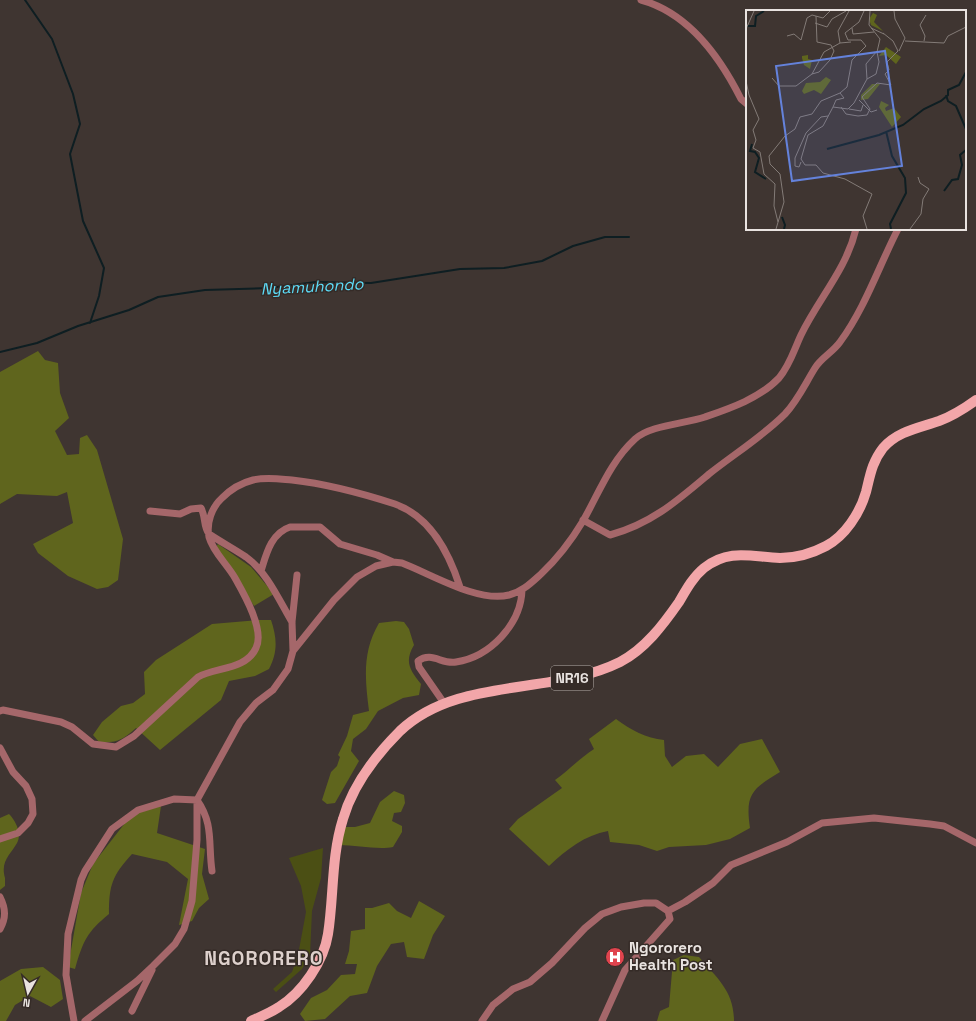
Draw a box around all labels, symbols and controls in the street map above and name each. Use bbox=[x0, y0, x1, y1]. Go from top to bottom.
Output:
inset map bbox=[746, 10, 966, 230]
water label: Nyamuhondo bbox=[260, 273, 365, 300]
road number: NR16 bbox=[551, 666, 593, 690]
place label: Ngororero Health Post bbox=[629, 938, 713, 974]
district label: NGORORERO bbox=[204, 946, 324, 971]
hospital icon: Ngororero Health Post bbox=[604, 946, 626, 968]
north arrow bbox=[8, 973, 48, 1013]
text: N bbox=[22, 995, 31, 1010]

